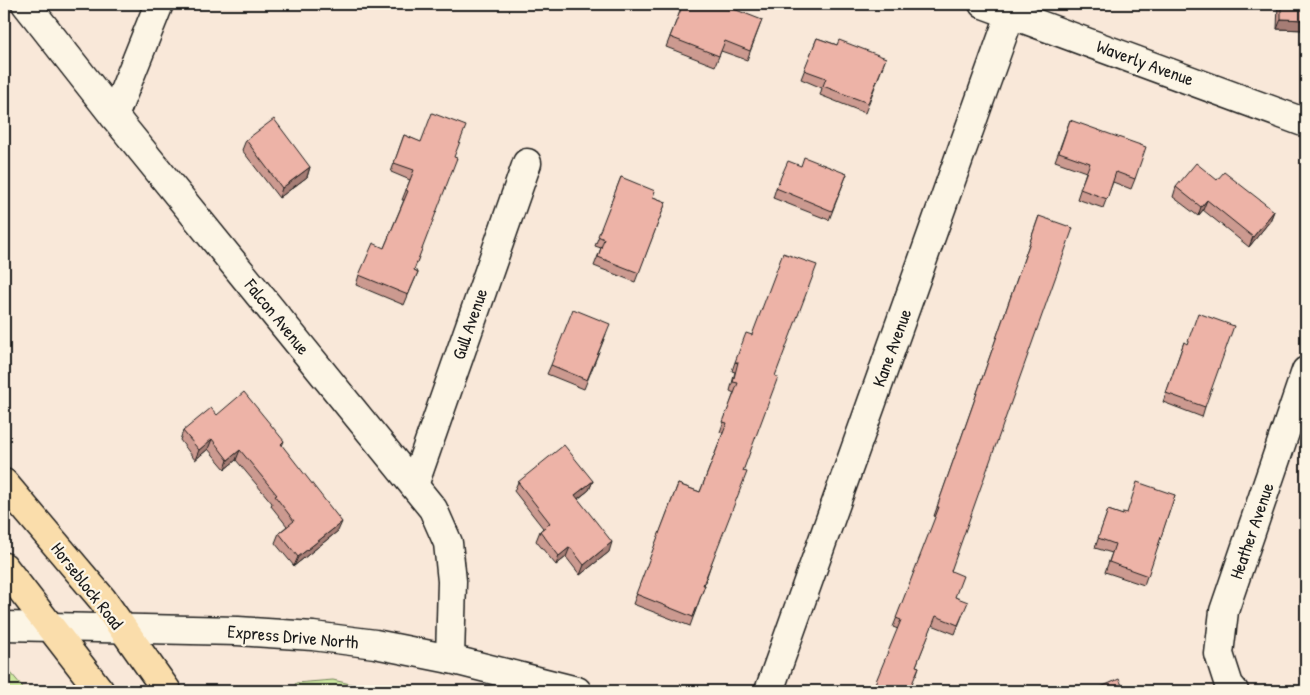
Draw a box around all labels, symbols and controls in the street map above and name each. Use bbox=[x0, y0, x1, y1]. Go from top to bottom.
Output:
street label: Waverly Avenue bbox=[1093, 33, 1197, 92]
street label: Falcon Avenue bbox=[238, 273, 316, 360]
street label: Gull Avenue bbox=[446, 285, 493, 363]
street label: Kane Avenue bbox=[866, 305, 917, 390]
street label: Heather Avenue bbox=[1223, 479, 1280, 582]
street label: Horseblock Road bbox=[45, 537, 129, 634]
street label: Express Drive North bbox=[227, 618, 360, 655]

